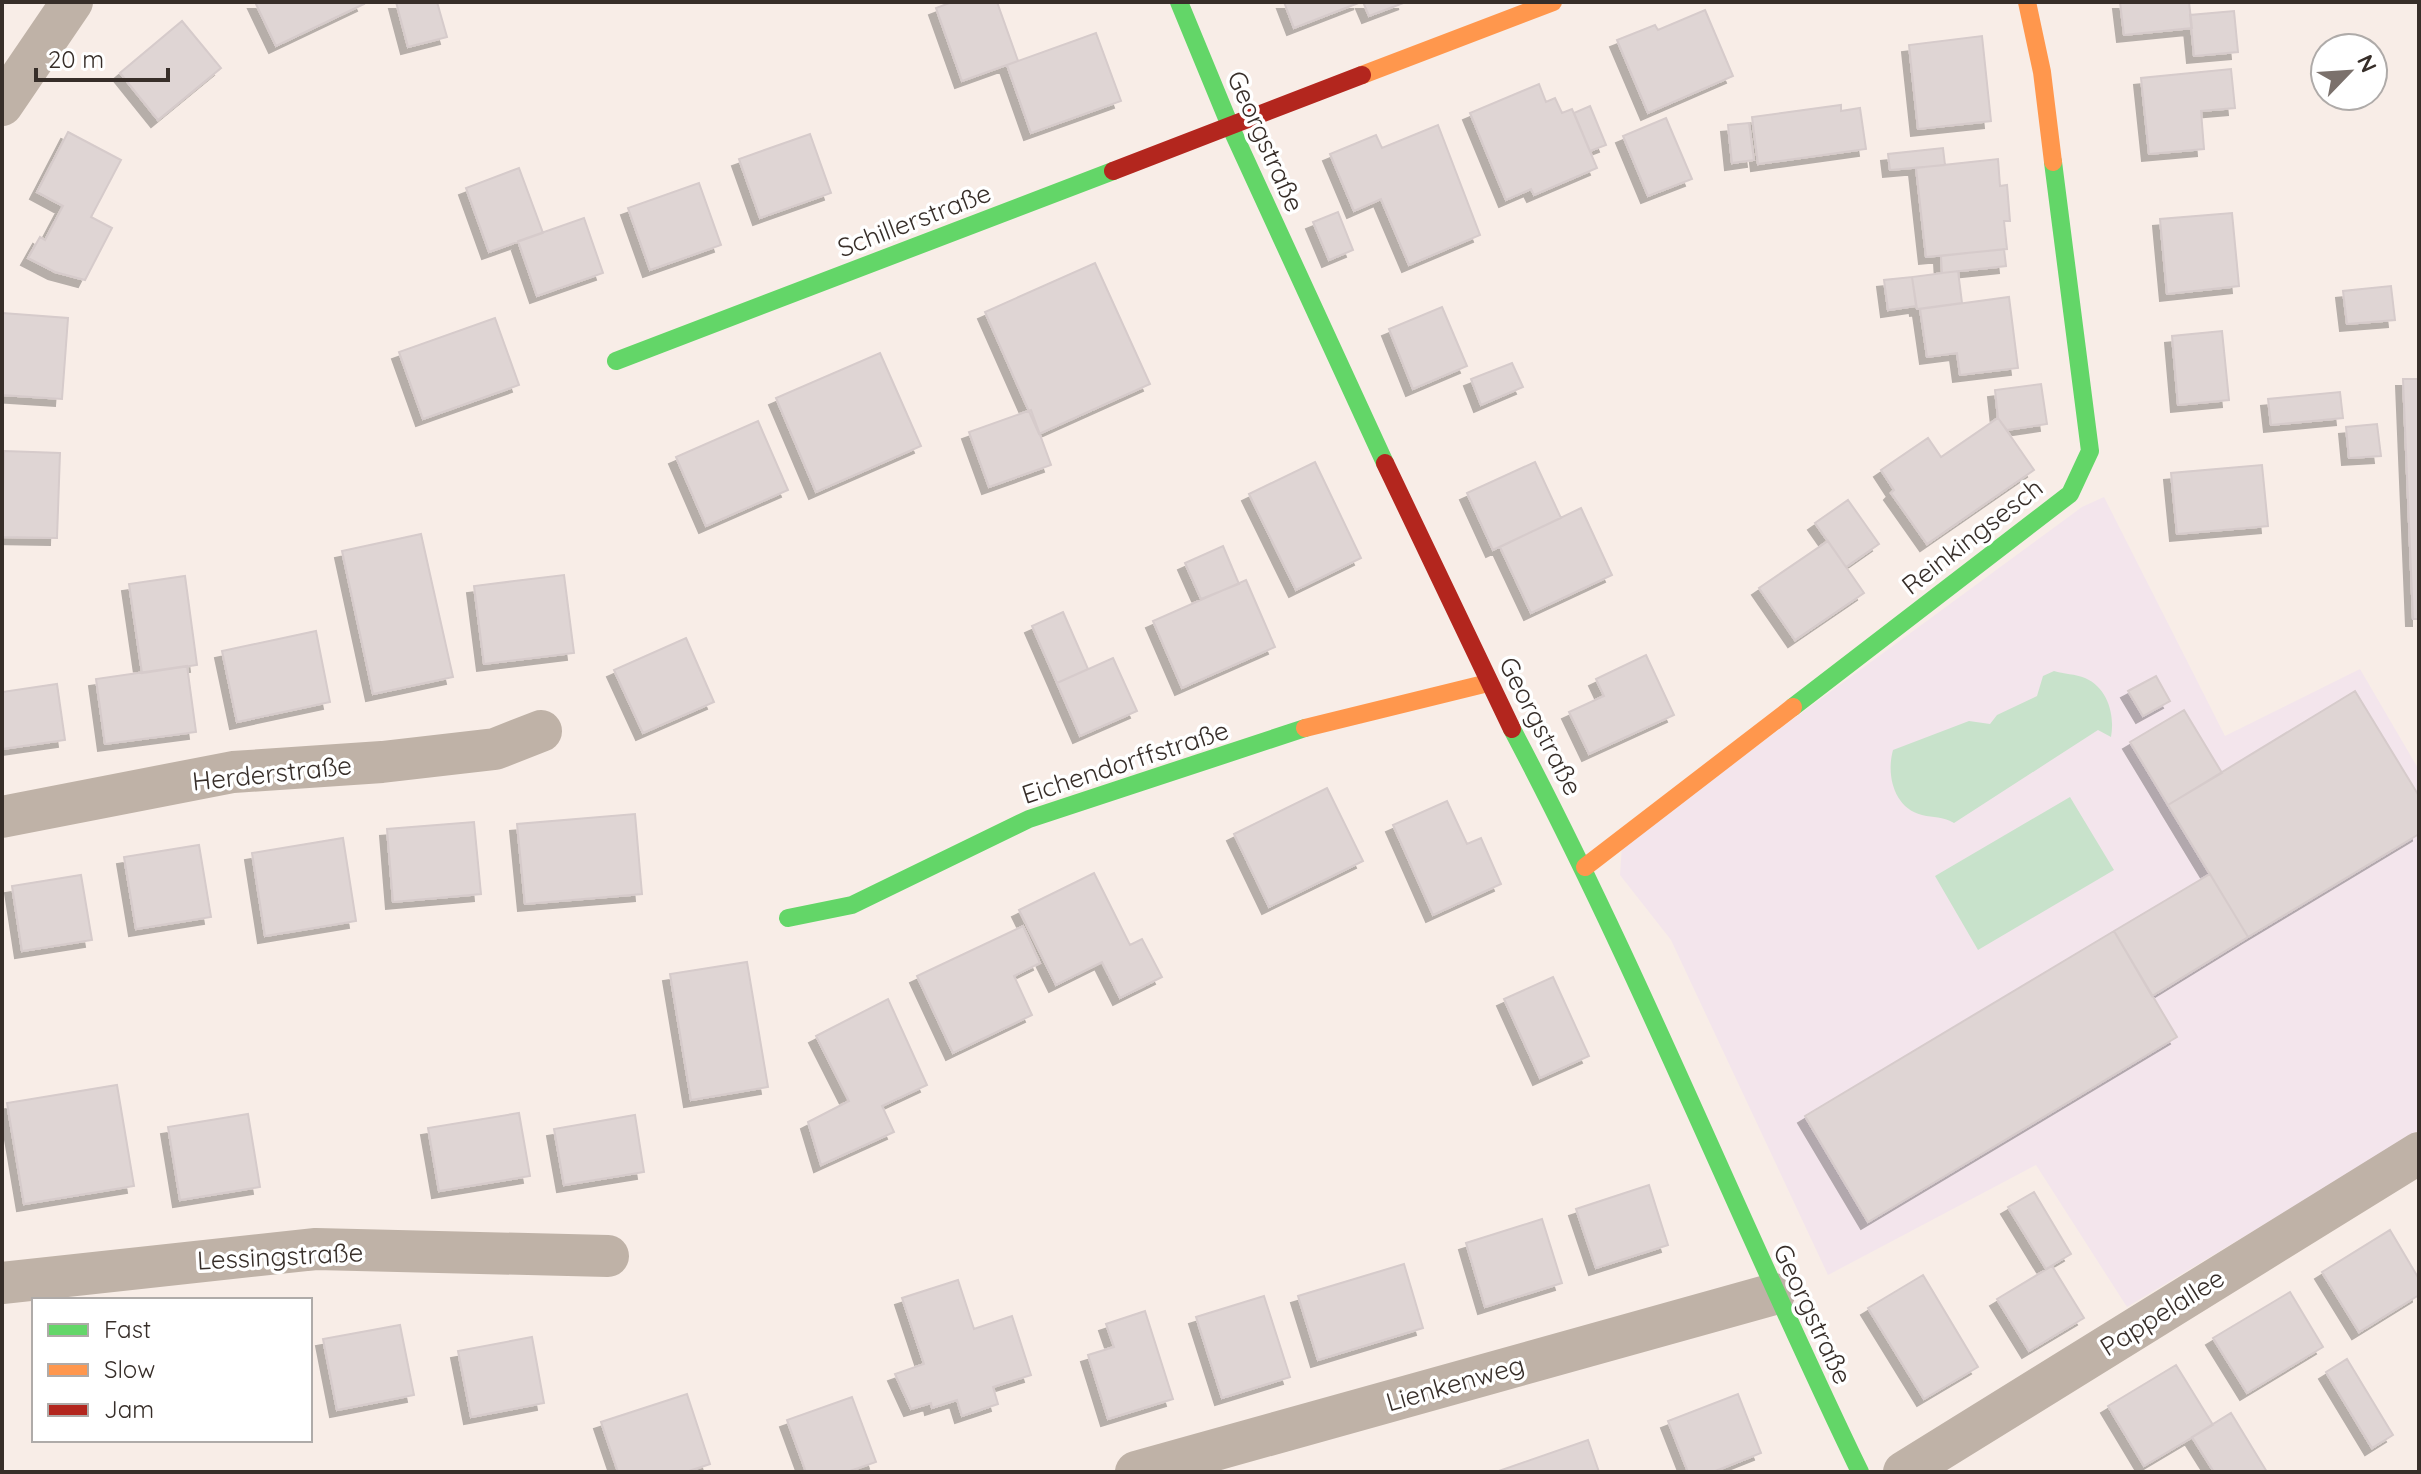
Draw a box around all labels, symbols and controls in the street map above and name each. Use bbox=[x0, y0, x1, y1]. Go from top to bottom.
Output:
scale bar bbox=[36, 32, 168, 82]
north arrow bbox=[2309, 32, 2389, 112]
text: 20 m bbox=[48, 44, 104, 74]
text: N bbox=[2351, 50, 2383, 77]
street label: Georgstraße bbox=[1220, 65, 1312, 217]
street label: Schillerstraße bbox=[833, 176, 995, 264]
street label: Reinkingsesch bbox=[1895, 471, 2049, 601]
street label: Georgstraße bbox=[1492, 651, 1590, 801]
street label: Eichendorffstraße bbox=[1017, 713, 1233, 811]
street label: Herderstraße bbox=[191, 748, 353, 798]
street label: Lessingstraße bbox=[196, 1235, 364, 1277]
street label: Georgstraße bbox=[1766, 1239, 1860, 1389]
street label: Pappelallee bbox=[2094, 1261, 2230, 1363]
legend bbox=[32, 1298, 312, 1442]
text: Fast bbox=[104, 1314, 151, 1344]
street label: Lienkenweg bbox=[1382, 1347, 1528, 1419]
text: Slow bbox=[104, 1354, 155, 1384]
text: Jam bbox=[104, 1394, 154, 1424]

